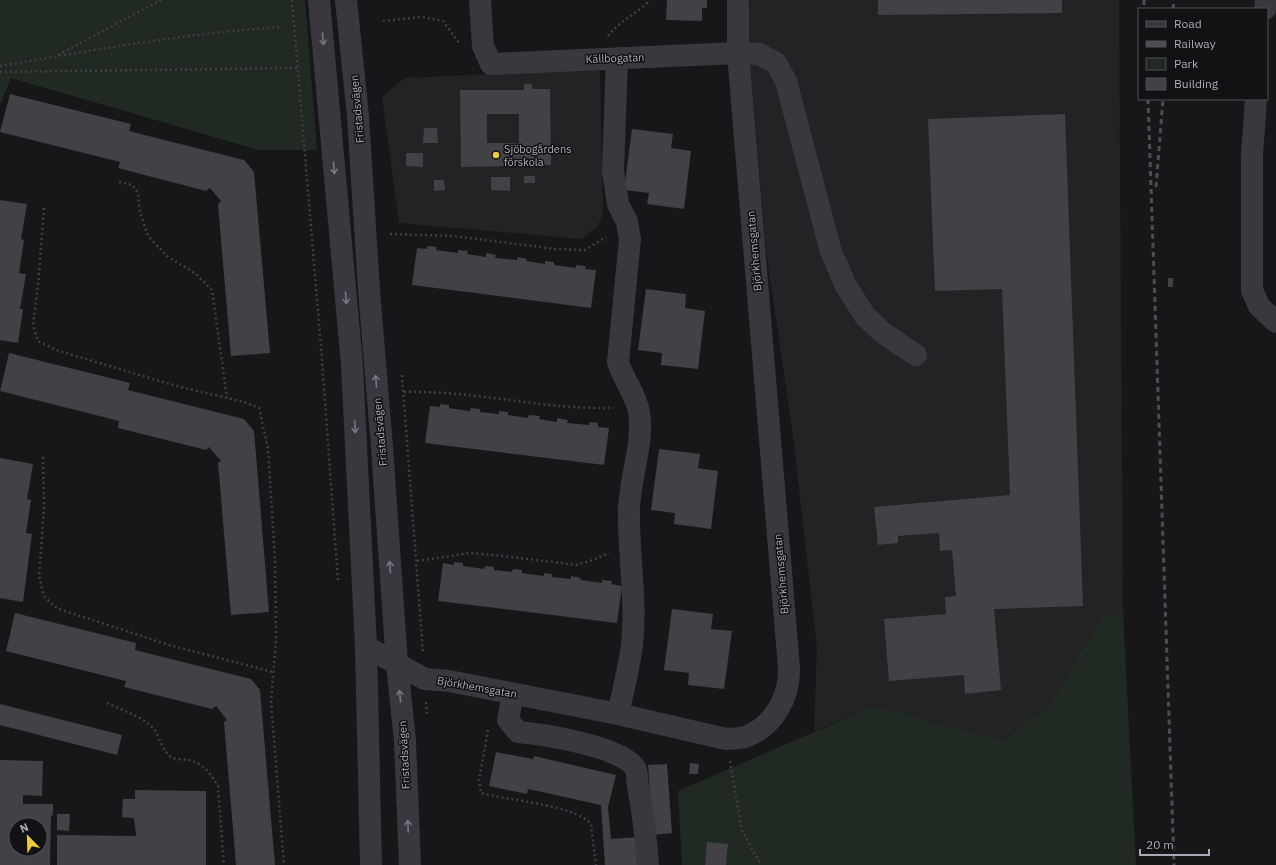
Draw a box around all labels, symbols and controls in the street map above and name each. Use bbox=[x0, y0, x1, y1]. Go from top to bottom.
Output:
legend bbox=[1138, 8, 1268, 100]
text: Road bbox=[1174, 16, 1202, 31]
one-way arrow bbox=[319, 32, 326, 45]
text: Railway bbox=[1174, 36, 1216, 51]
street label: Källbogatan bbox=[585, 50, 645, 66]
text: Park bbox=[1174, 56, 1199, 71]
street label: Fristadsvägen bbox=[347, 74, 367, 144]
text: Building bbox=[1174, 76, 1219, 91]
place label: Sjöbogårdens förskola bbox=[504, 142, 572, 169]
marker: Sjöbogårdens förskola bbox=[491, 150, 501, 160]
one-way arrow bbox=[331, 161, 338, 174]
street label: Björkhemsgatan bbox=[744, 210, 764, 292]
one-way arrow bbox=[342, 291, 350, 304]
one-way arrow bbox=[373, 375, 380, 388]
street label: Fristadsvägen bbox=[370, 397, 390, 467]
one-way arrow bbox=[352, 420, 359, 433]
street label: Björkhemsgatan bbox=[771, 533, 791, 615]
one-way arrow bbox=[387, 561, 394, 574]
street label: Björkhemsgatan bbox=[436, 673, 518, 701]
one-way arrow bbox=[396, 690, 404, 703]
street label: Fristadsvägen bbox=[395, 720, 413, 790]
north arrow bbox=[8, 817, 48, 857]
text: N bbox=[18, 820, 31, 836]
one-way arrow bbox=[404, 820, 411, 833]
scale bar bbox=[1140, 831, 1209, 857]
text: 20 m bbox=[1146, 837, 1174, 852]

